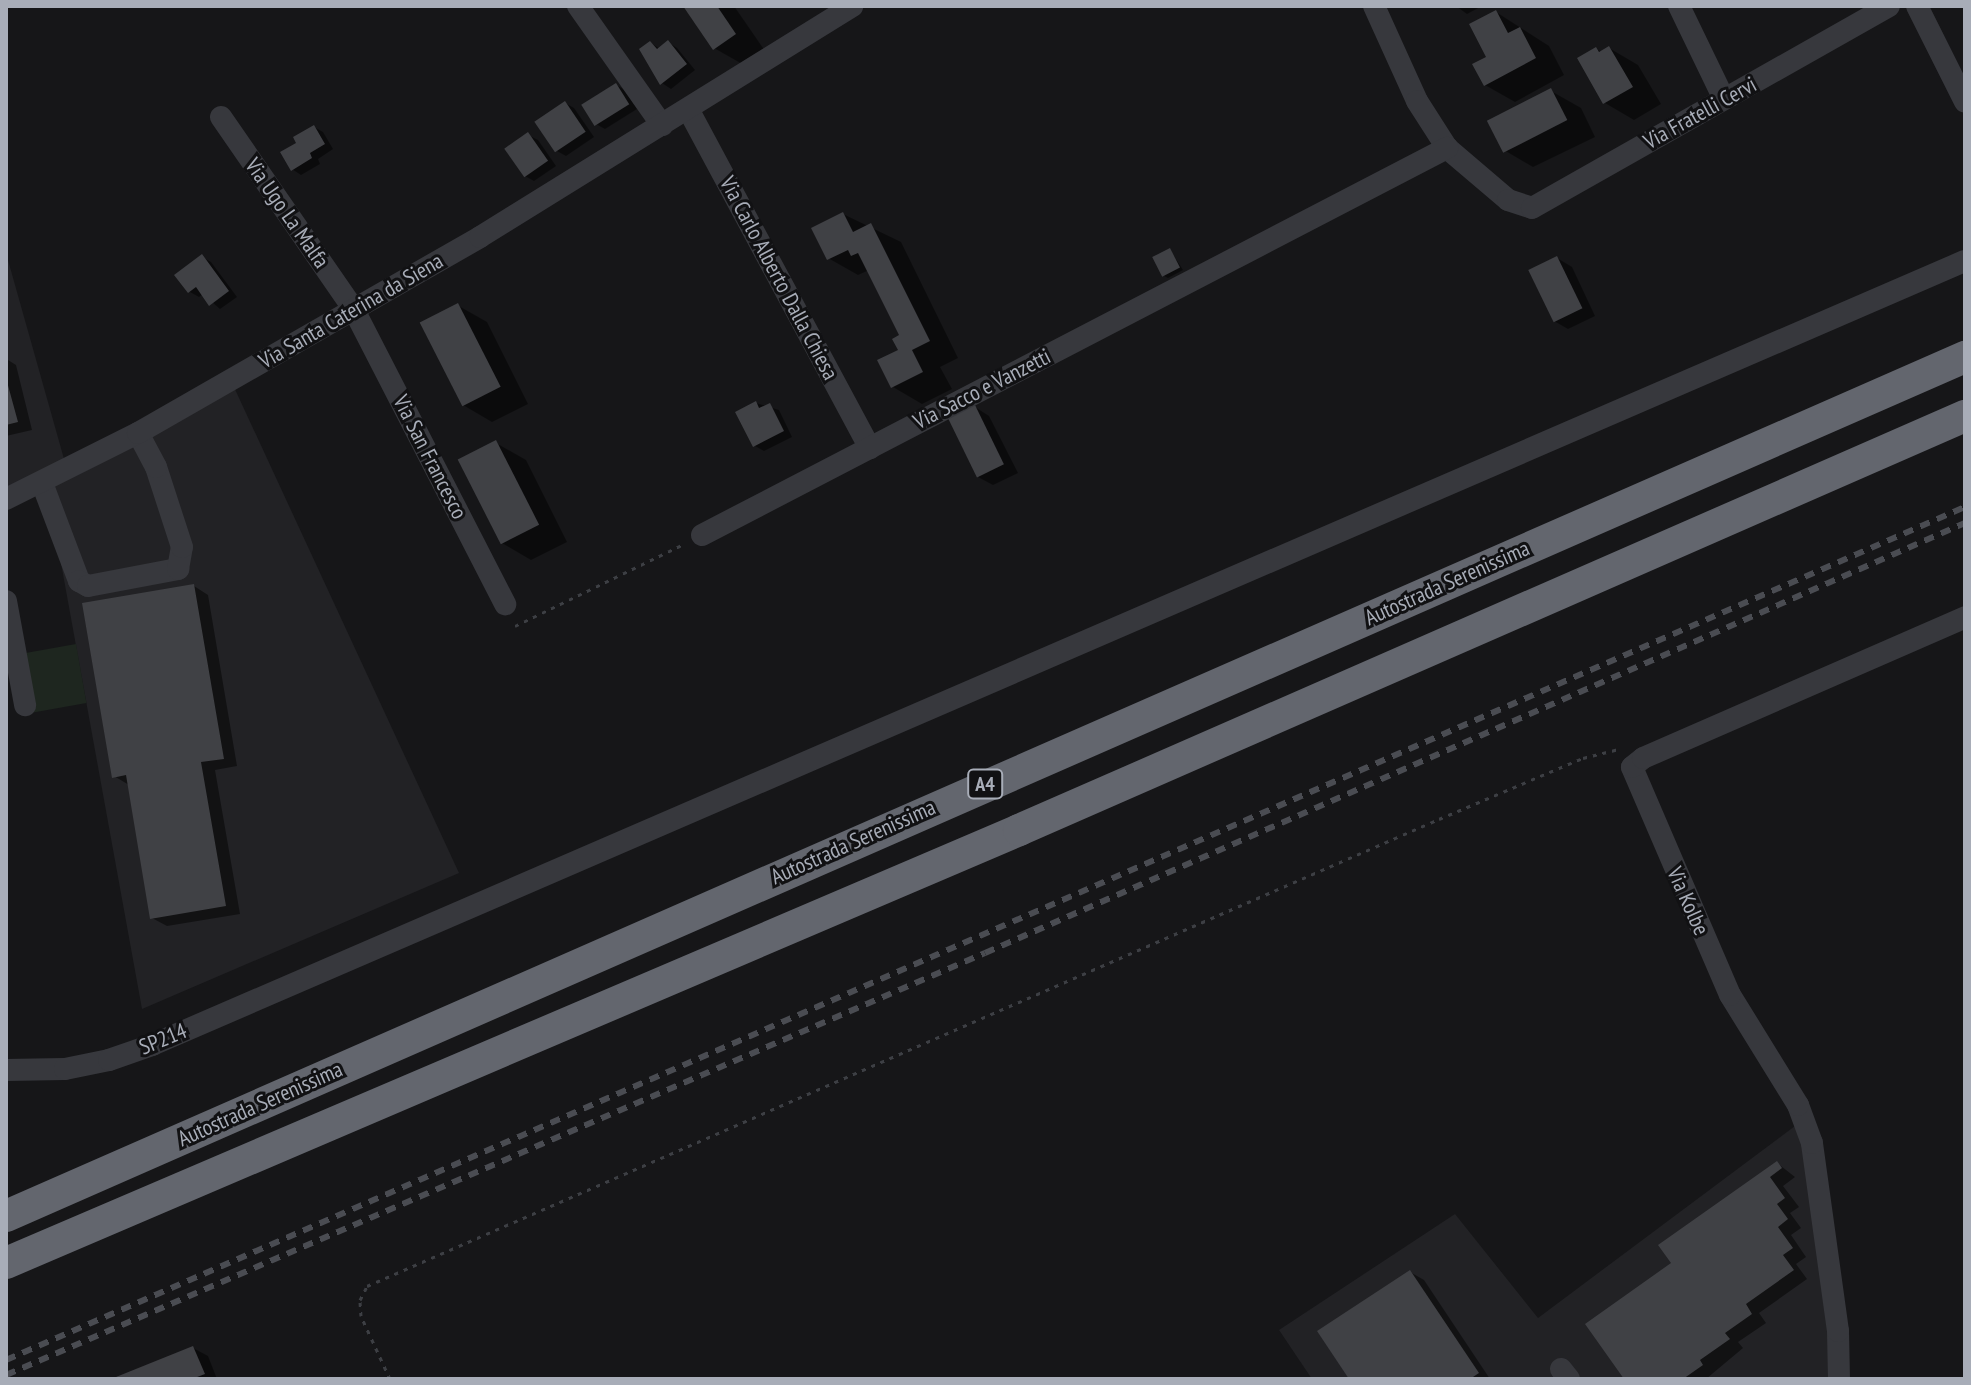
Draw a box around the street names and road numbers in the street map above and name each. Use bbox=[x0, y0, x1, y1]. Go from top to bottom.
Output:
street label: Via Fratelli Cervi bbox=[1639, 71, 1761, 155]
street label: Via Ugo La Malfa bbox=[239, 153, 335, 273]
street label: Via Carlo Alberto Dalla Chiesa bbox=[714, 172, 844, 384]
street label: Via Santa Caterina da Siena bbox=[254, 248, 448, 374]
street label: Via Sacco e Vanzetti bbox=[909, 343, 1055, 435]
street label: Via San Francesco bbox=[387, 391, 473, 523]
street label: Autostrada Serenissima bbox=[1361, 535, 1533, 631]
road number: A4 bbox=[967, 768, 1003, 800]
street label: Autostrada Serenissima bbox=[767, 794, 939, 890]
street label: Via Kolbe bbox=[1661, 863, 1715, 939]
street label: SP214 bbox=[135, 1018, 191, 1060]
street label: Autostrada Serenissima bbox=[174, 1056, 346, 1152]

